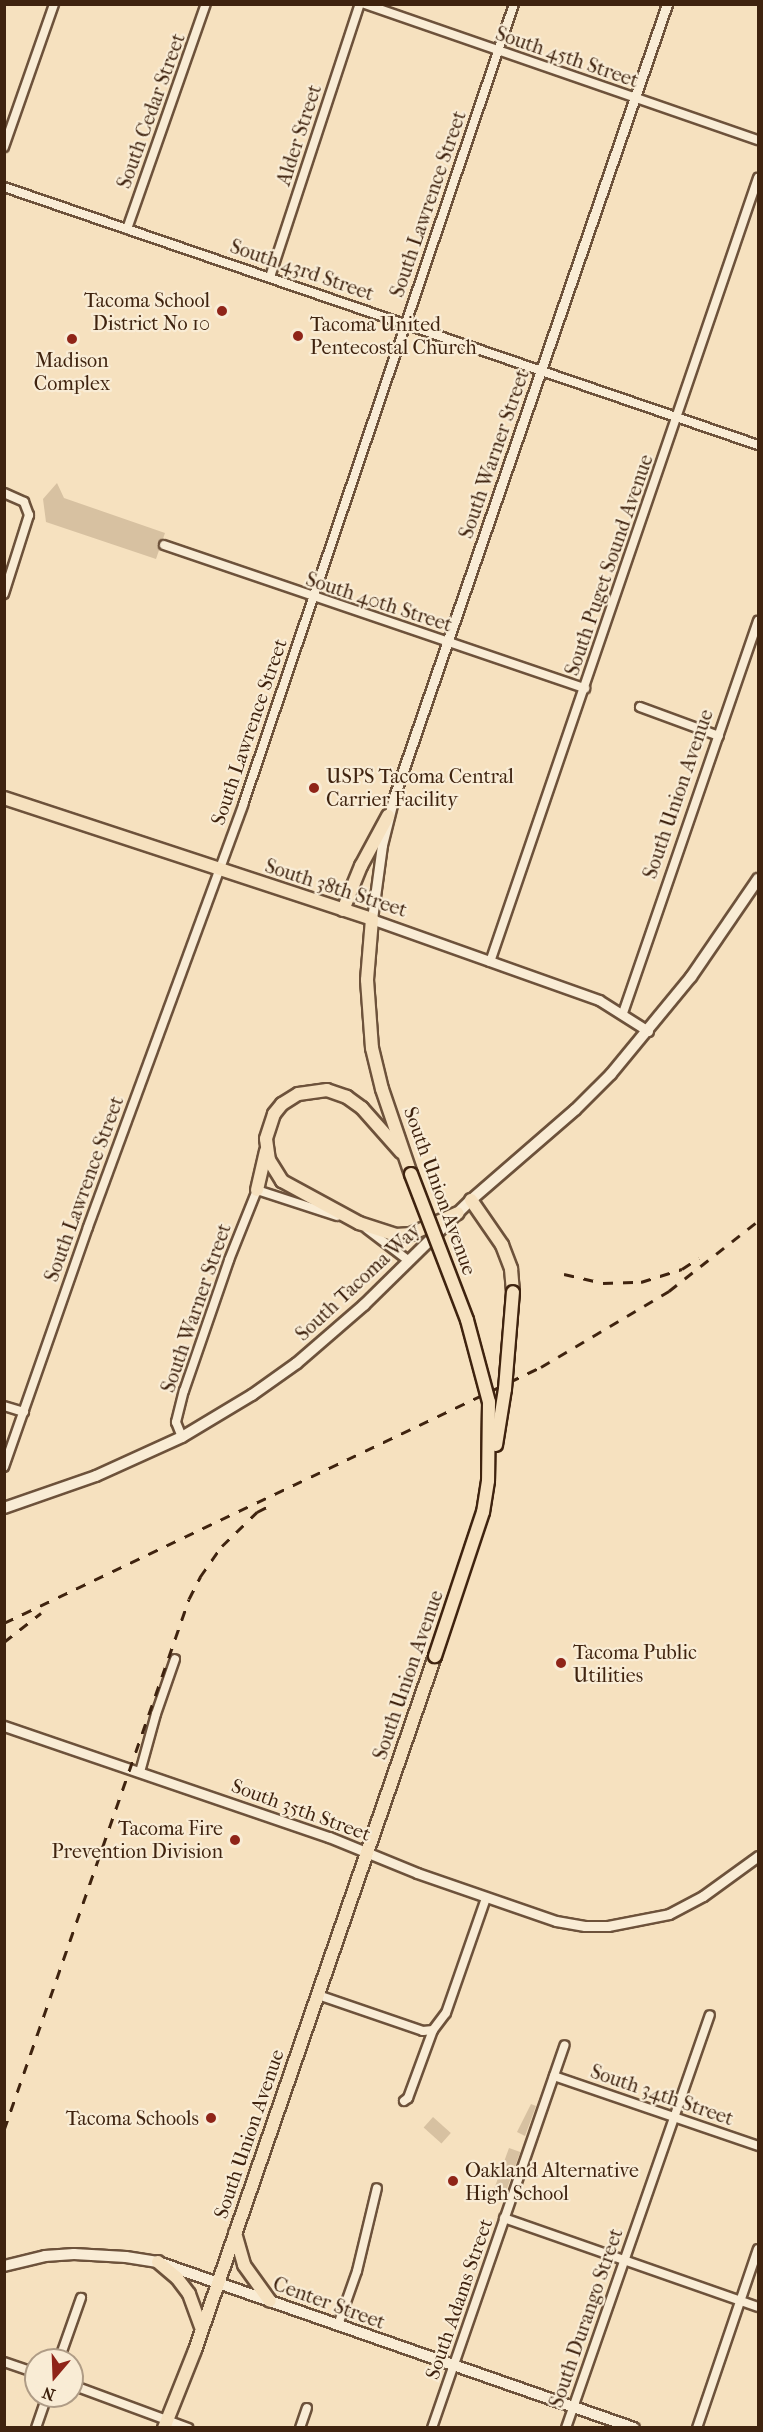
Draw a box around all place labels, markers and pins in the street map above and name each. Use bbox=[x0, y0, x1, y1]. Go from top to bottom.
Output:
place label: Tacoma School District No 10 bbox=[84, 288, 210, 335]
marker: Tacoma School District No 10 bbox=[215, 304, 229, 318]
place label: Tacoma United Pentecostal Church bbox=[310, 312, 477, 359]
marker: Tacoma United Pentecostal Church bbox=[291, 329, 305, 343]
marker: Madison Complex bbox=[65, 332, 79, 346]
place label: Madison Complex bbox=[34, 348, 110, 395]
place label: USPS Tacoma Central Carrier Facility bbox=[326, 765, 514, 812]
marker: USPS Tacoma Central Carrier Facility bbox=[307, 781, 321, 795]
place label: Tacoma Public Utilities bbox=[573, 1640, 697, 1687]
marker: Tacoma Public Utilities bbox=[554, 1656, 568, 1670]
place label: Tacoma Fire Prevention Division bbox=[52, 1816, 223, 1863]
marker: Tacoma Fire Prevention Division bbox=[228, 1833, 242, 1847]
place label: Tacoma Schools bbox=[66, 2106, 199, 2130]
marker: Tacoma Schools bbox=[204, 2111, 218, 2125]
place label: Oakland Alternative High School bbox=[465, 2158, 639, 2205]
marker: Oakland Alternative High School bbox=[446, 2174, 460, 2188]

